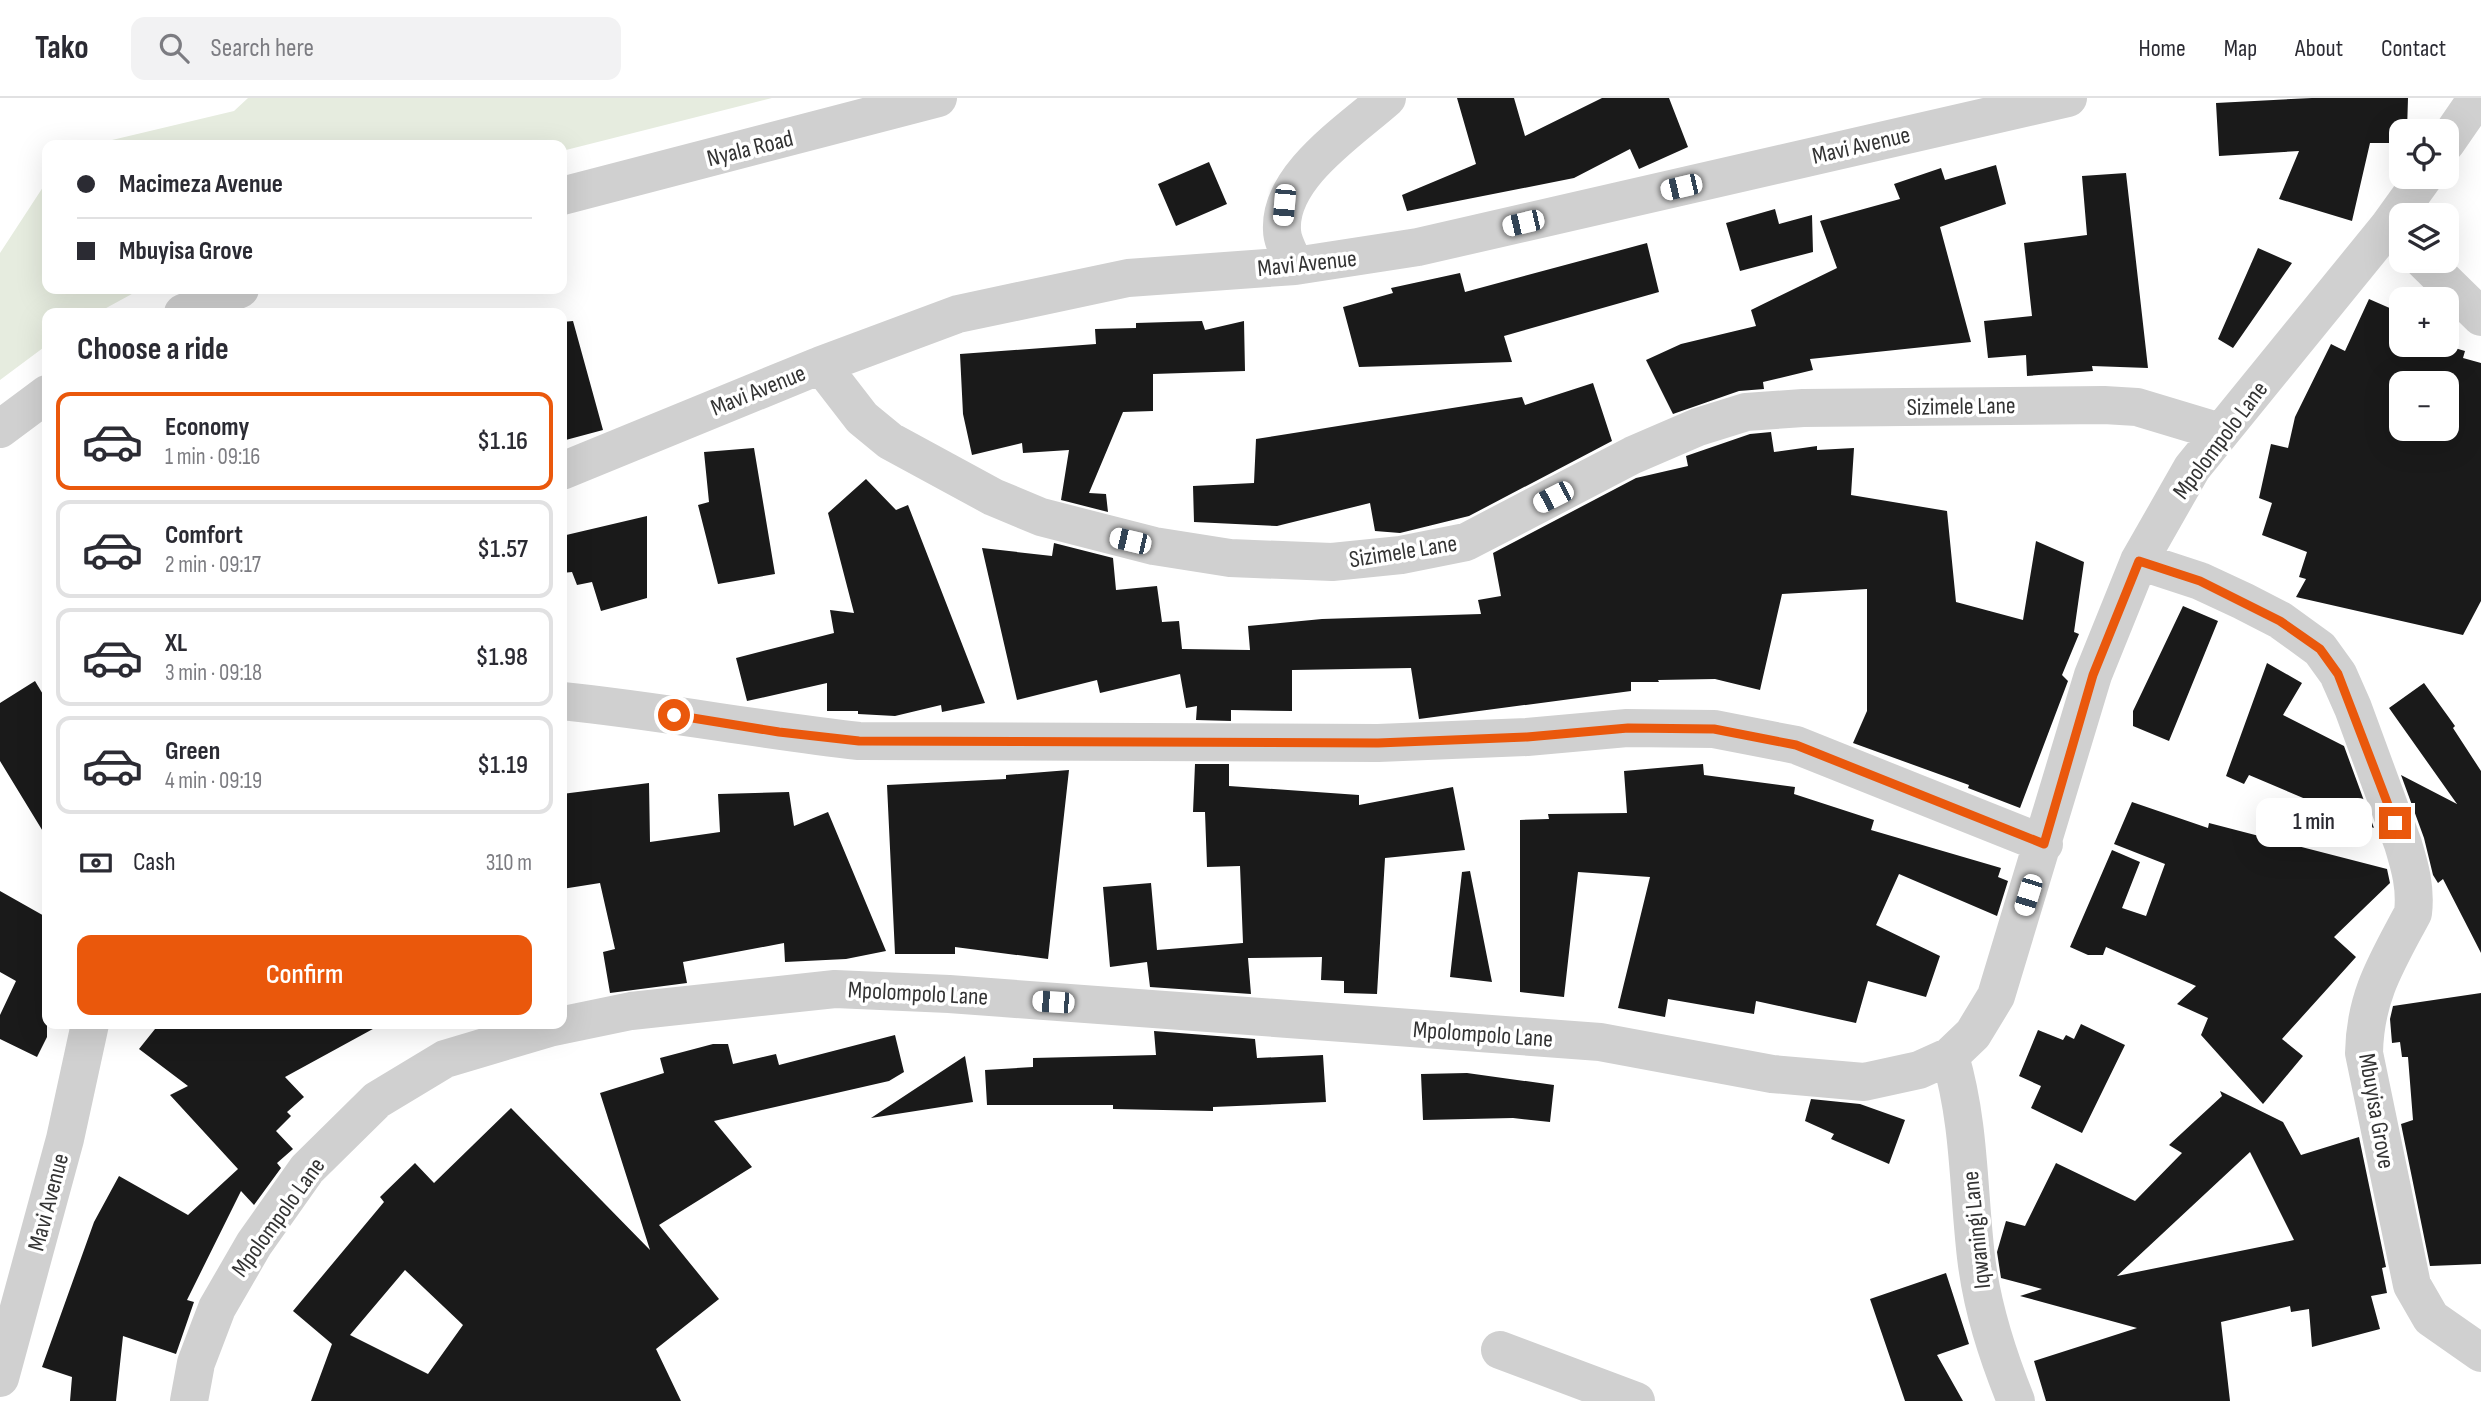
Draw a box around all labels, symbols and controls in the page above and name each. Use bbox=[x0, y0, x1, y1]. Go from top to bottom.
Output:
search box bbox=[131, 17, 621, 80]
text: Tako bbox=[35, 28, 89, 68]
icon: search bbox=[155, 29, 193, 67]
text: Search here bbox=[211, 33, 314, 64]
text: Home bbox=[2138, 34, 2186, 63]
text: Map bbox=[2224, 34, 2257, 63]
text: About bbox=[2295, 34, 2343, 63]
text: Contact bbox=[2381, 34, 2446, 63]
map controls bbox=[2389, 119, 2459, 441]
button: locate bbox=[2389, 119, 2459, 189]
street label: Mavi Avenue bbox=[1809, 120, 1913, 171]
street label: Nyala Road bbox=[704, 124, 796, 173]
text: Macimeza Avenue bbox=[119, 169, 283, 200]
car bbox=[1659, 172, 1704, 202]
car bbox=[1272, 183, 1297, 227]
button: layers bbox=[2389, 203, 2459, 273]
car bbox=[1501, 208, 1546, 238]
text: Mbuyisa Grove bbox=[119, 236, 253, 267]
street label: Mavi Avenue bbox=[1256, 244, 1358, 283]
button: + bbox=[2389, 287, 2459, 357]
text: Choose a ride bbox=[77, 330, 229, 369]
street label: Mavi Avenue bbox=[707, 358, 810, 423]
button: − bbox=[2389, 371, 2459, 441]
street label: Mpolompolo Lane bbox=[2167, 376, 2274, 505]
street label: Sizimele Lane bbox=[1906, 391, 2016, 422]
icon: car bbox=[81, 410, 144, 473]
text: Economy bbox=[165, 412, 249, 443]
text: $1.16 bbox=[477, 426, 528, 457]
text: 1 min · 09:16 bbox=[165, 443, 260, 471]
car bbox=[1530, 478, 1577, 516]
icon: car bbox=[81, 518, 144, 581]
text: Comfort bbox=[165, 520, 243, 551]
car bbox=[1108, 526, 1153, 556]
street label: Sizimele Lane bbox=[1347, 529, 1459, 574]
text: $1.57 bbox=[477, 534, 528, 565]
text: 2 min · 09:17 bbox=[165, 551, 261, 579]
icon: car bbox=[81, 626, 144, 689]
text: XL bbox=[165, 628, 187, 659]
text: $1.98 bbox=[475, 642, 528, 673]
text: 3 min · 09:18 bbox=[165, 659, 262, 687]
route start bbox=[658, 699, 690, 731]
icon: car bbox=[81, 734, 144, 797]
text: Green bbox=[165, 736, 220, 767]
text: $1.19 bbox=[477, 750, 528, 781]
text: 4 min · 09:19 bbox=[165, 767, 262, 795]
callout: 1 min bbox=[2255, 798, 2370, 848]
route end bbox=[2379, 807, 2411, 839]
text: 1 min bbox=[2293, 808, 2335, 836]
icon: cash bbox=[77, 844, 115, 882]
text: Cash bbox=[133, 847, 176, 878]
text: 310 m bbox=[486, 849, 532, 877]
car bbox=[2012, 872, 2045, 918]
button: Confirm bbox=[77, 935, 532, 1015]
street label: Mpolompolo Lane bbox=[847, 975, 989, 1012]
car bbox=[1032, 990, 1075, 1014]
street label: Mpolompolo Lane bbox=[1412, 1015, 1554, 1054]
street label: Mbuyisa Grove bbox=[2352, 1051, 2401, 1171]
street label: Mavi Avenue bbox=[22, 1150, 75, 1254]
street label: Mpolompolo Lane bbox=[225, 1152, 331, 1283]
street label: Iqwaningi Lane bbox=[1956, 1170, 1997, 1290]

